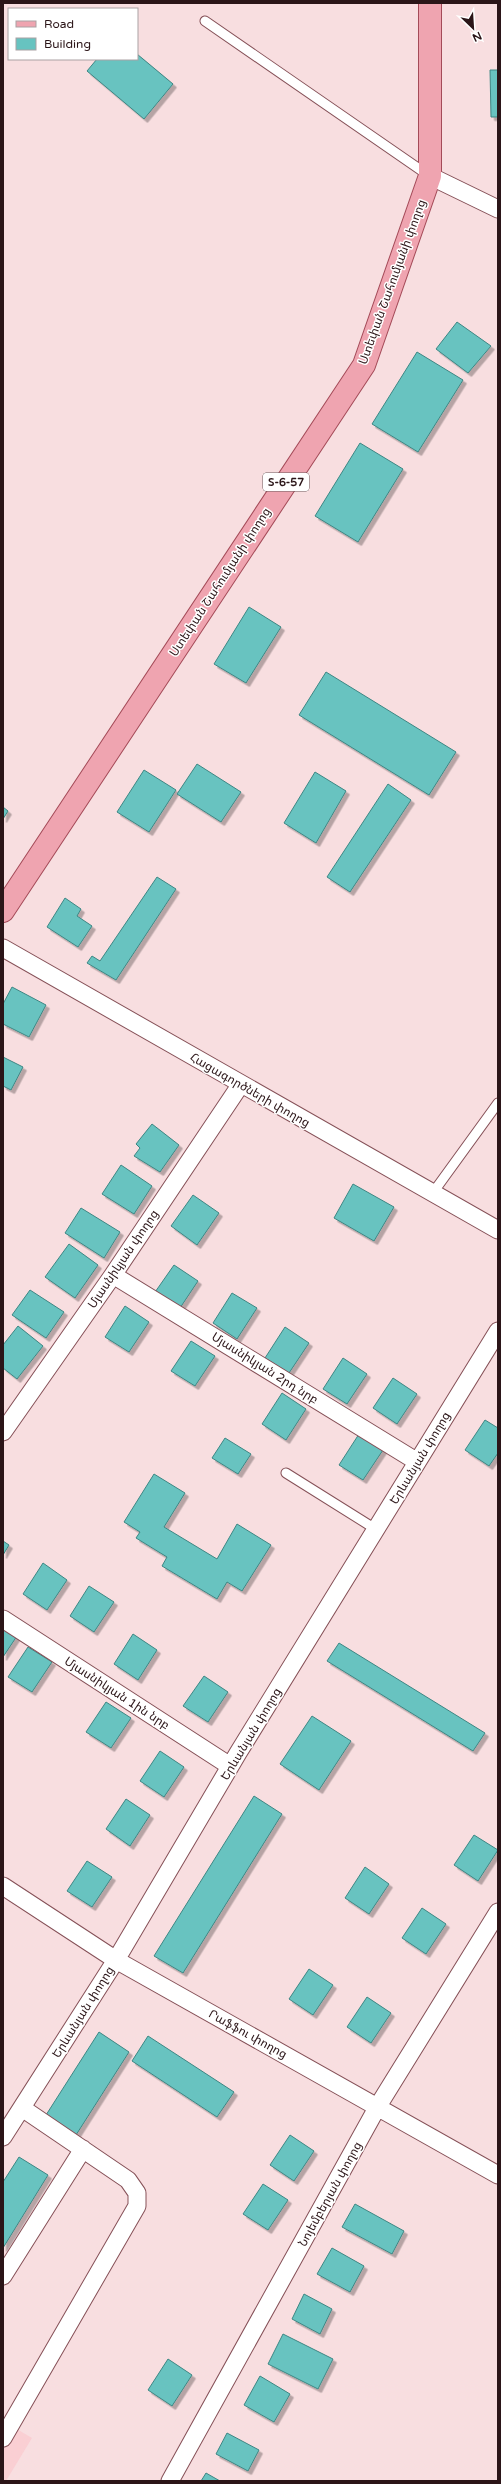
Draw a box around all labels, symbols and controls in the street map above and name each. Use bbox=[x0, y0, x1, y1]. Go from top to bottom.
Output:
legend bbox=[8, 8, 138, 60]
north arrow bbox=[453, 8, 493, 48]
text: Road bbox=[44, 17, 74, 31]
text: N bbox=[470, 29, 484, 44]
text: Building bbox=[44, 37, 91, 51]
street label: Ստեփան Շահումյանի փողոց bbox=[356, 198, 428, 366]
road number: Տ-6-57 bbox=[263, 473, 309, 491]
street label: Ստեփան Շահումյանի փողոց bbox=[167, 505, 273, 659]
street label: Հացագործների փողոց bbox=[188, 1050, 312, 1130]
street label: Մյասնիկյան փողոց bbox=[85, 1207, 161, 1311]
street label: Մյասնիկյան 2րդ նրբ bbox=[209, 1329, 321, 1407]
street label: Երևանյան փողոց bbox=[387, 1409, 453, 1507]
street label: Մյասնիկյան 1ին նրբ bbox=[62, 1654, 172, 1732]
street label: Երևանյան փողոց bbox=[218, 1685, 284, 1783]
street label: Երևանյան փողոց bbox=[49, 1964, 117, 2060]
street label: Րաֆֆու փողոց bbox=[206, 2007, 290, 2061]
street label: Նոյեմբերյան փողոց bbox=[295, 2139, 365, 2249]

